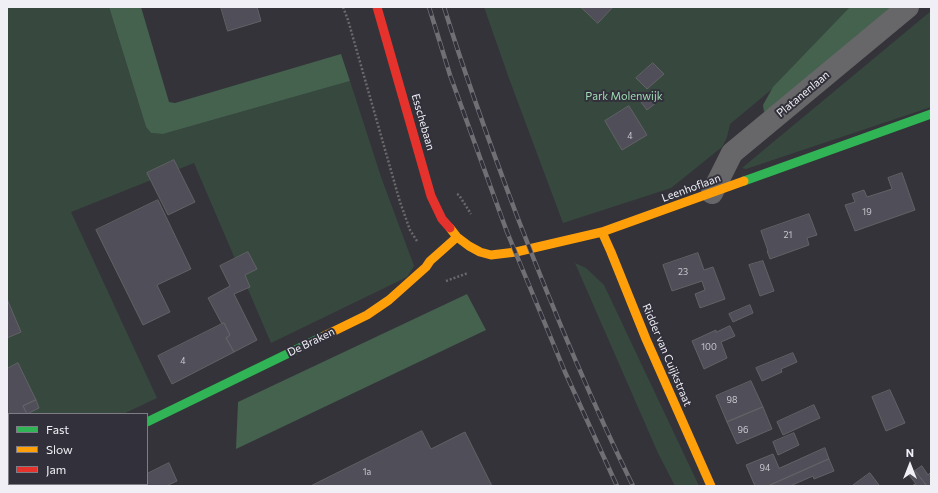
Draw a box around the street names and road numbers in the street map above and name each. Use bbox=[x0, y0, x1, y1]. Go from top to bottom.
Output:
street label: Platanenlaan bbox=[774, 68, 832, 120]
street label: Esschebaan bbox=[409, 92, 437, 152]
street label: Leenhoflaan bbox=[660, 171, 722, 205]
street label: Ridder van Cuijkstraat bbox=[639, 302, 695, 408]
street label: De Braken bbox=[285, 325, 337, 359]

